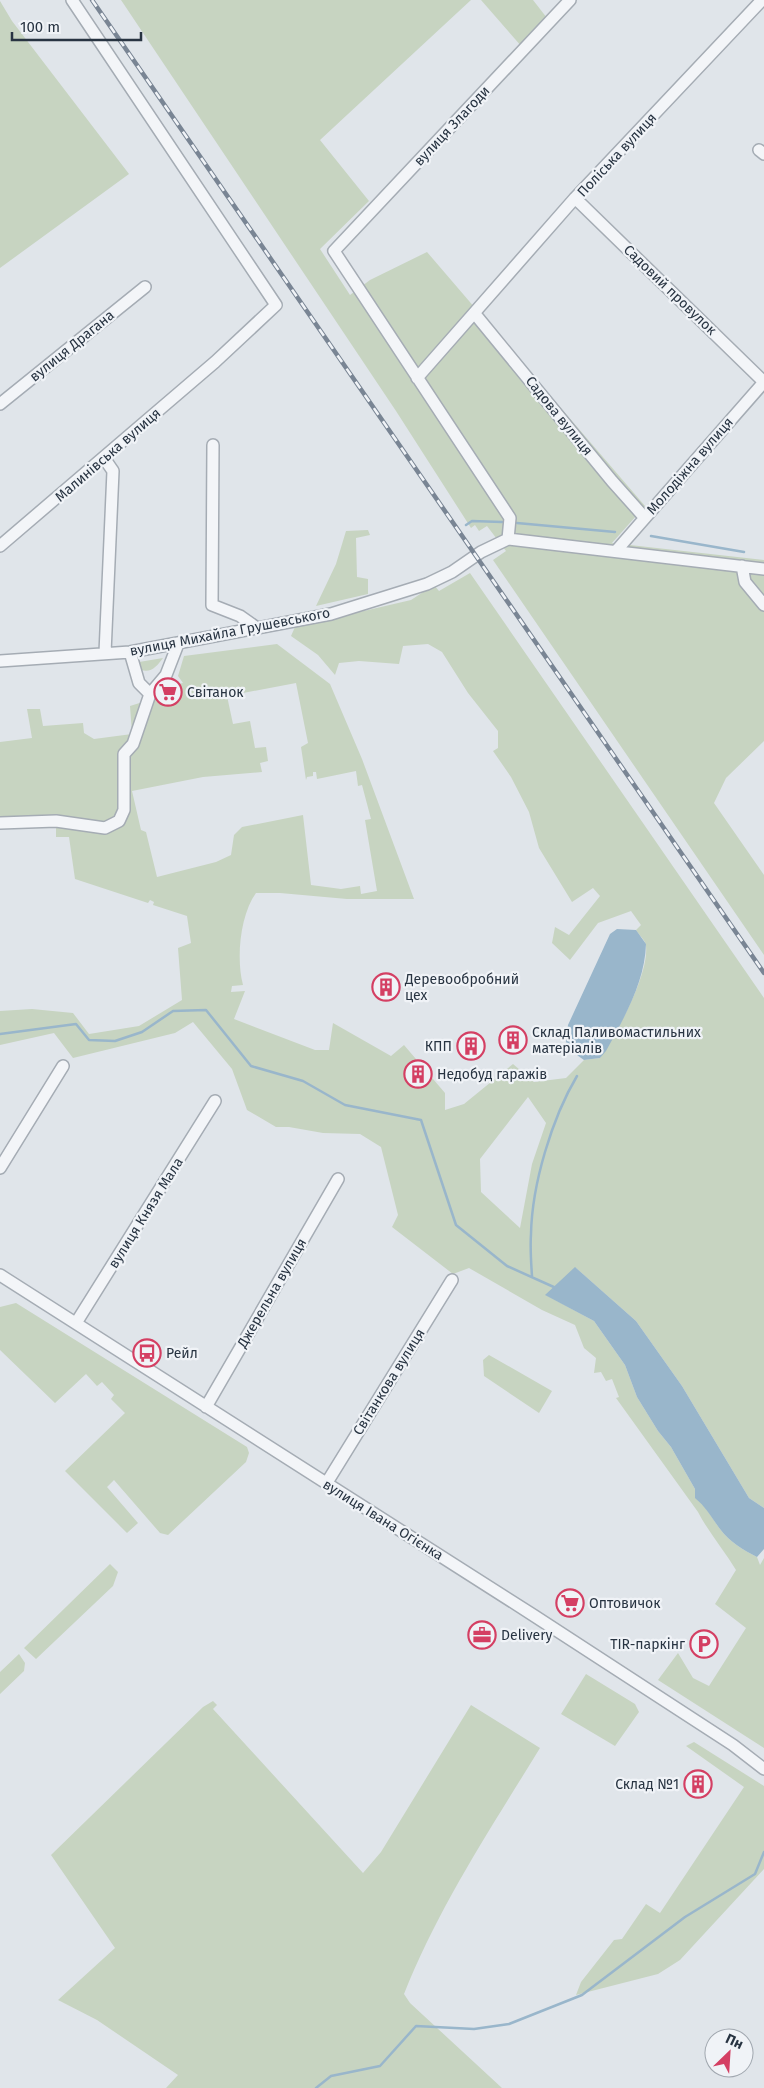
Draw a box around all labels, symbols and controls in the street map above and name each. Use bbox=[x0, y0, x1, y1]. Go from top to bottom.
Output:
scale bar bbox=[12, 10, 141, 42]
text: 100 m bbox=[20, 18, 60, 36]
street label: вулиця Злагоди bbox=[411, 82, 493, 170]
street label: Поліська вулиця bbox=[574, 109, 660, 201]
street label: Садовий провулок bbox=[620, 241, 720, 339]
street label: вулиця Драгана bbox=[26, 307, 118, 385]
street label: Садова вулиця bbox=[522, 373, 596, 459]
street label: Малинівська вулиця bbox=[52, 405, 164, 505]
street label: Молодіжна вулиця bbox=[643, 414, 737, 518]
street label: вулиця Михайла Грушевського bbox=[128, 604, 332, 660]
supermarket icon: Світанок bbox=[153, 677, 183, 707]
place label: Світанок bbox=[187, 684, 244, 701]
place label: Деревообробний цех bbox=[404, 971, 519, 1004]
building icon: Деревообробний цех bbox=[371, 972, 401, 1002]
place label: Склад Паливомастильних матеріалів bbox=[532, 1024, 701, 1057]
building icon: Склад Паливомастильних матеріалів bbox=[498, 1025, 528, 1055]
building icon: КПП bbox=[456, 1031, 486, 1061]
place label: КПП bbox=[425, 1038, 452, 1055]
building icon: Недобуд гаражів bbox=[403, 1059, 433, 1089]
place label: Недобуд гаражів bbox=[437, 1066, 547, 1083]
street label: вулиця Князя Мала bbox=[105, 1154, 187, 1272]
street label: Джерельна вулиця bbox=[233, 1235, 310, 1352]
street label: Світанкова вулиця bbox=[349, 1326, 429, 1438]
bus stop icon: Рейл bbox=[132, 1338, 162, 1368]
place label: Рейл bbox=[166, 1345, 198, 1362]
street label: вулиця Івана Огієнка bbox=[320, 1476, 446, 1564]
supermarket icon: Оптовичок bbox=[555, 1588, 585, 1618]
place label: Оптовичок bbox=[589, 1595, 661, 1612]
office icon: Delivery bbox=[467, 1620, 497, 1650]
place label: Delivery bbox=[501, 1627, 553, 1644]
parking icon: TIR-паркінг bbox=[689, 1629, 719, 1659]
place label: TIR-паркінг bbox=[610, 1636, 685, 1653]
building icon: Склад №1 bbox=[683, 1769, 713, 1799]
place label: Склад №1 bbox=[615, 1776, 679, 1793]
north arrow bbox=[704, 2028, 754, 2078]
text: Пн bbox=[723, 2030, 746, 2053]

